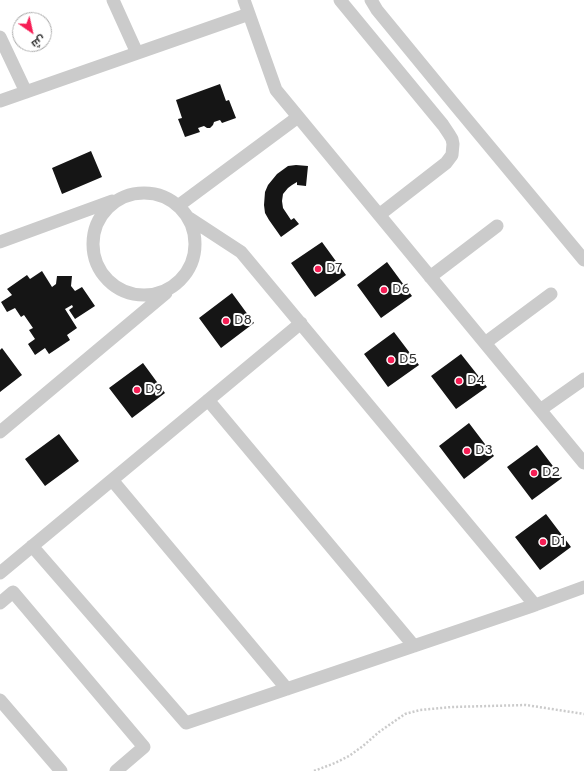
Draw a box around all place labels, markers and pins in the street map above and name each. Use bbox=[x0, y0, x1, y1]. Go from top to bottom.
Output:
place label: D7 bbox=[326, 261, 342, 277]
marker: D7 bbox=[313, 264, 323, 274]
place label: D6 bbox=[392, 282, 410, 298]
marker: D6 bbox=[379, 285, 389, 295]
place label: D8 bbox=[234, 313, 252, 329]
marker: D8 bbox=[221, 316, 231, 326]
place label: D5 bbox=[399, 352, 417, 368]
marker: D5 bbox=[386, 355, 396, 365]
place label: D4 bbox=[467, 373, 485, 389]
marker: D4 bbox=[454, 376, 464, 386]
place label: D9 bbox=[145, 382, 163, 398]
marker: D9 bbox=[132, 385, 142, 395]
place label: D3 bbox=[475, 443, 493, 459]
marker: D3 bbox=[462, 446, 472, 456]
place label: D2 bbox=[542, 465, 560, 481]
marker: D2 bbox=[529, 468, 539, 478]
place label: D1 bbox=[551, 534, 566, 550]
marker: D1 bbox=[538, 537, 548, 547]

